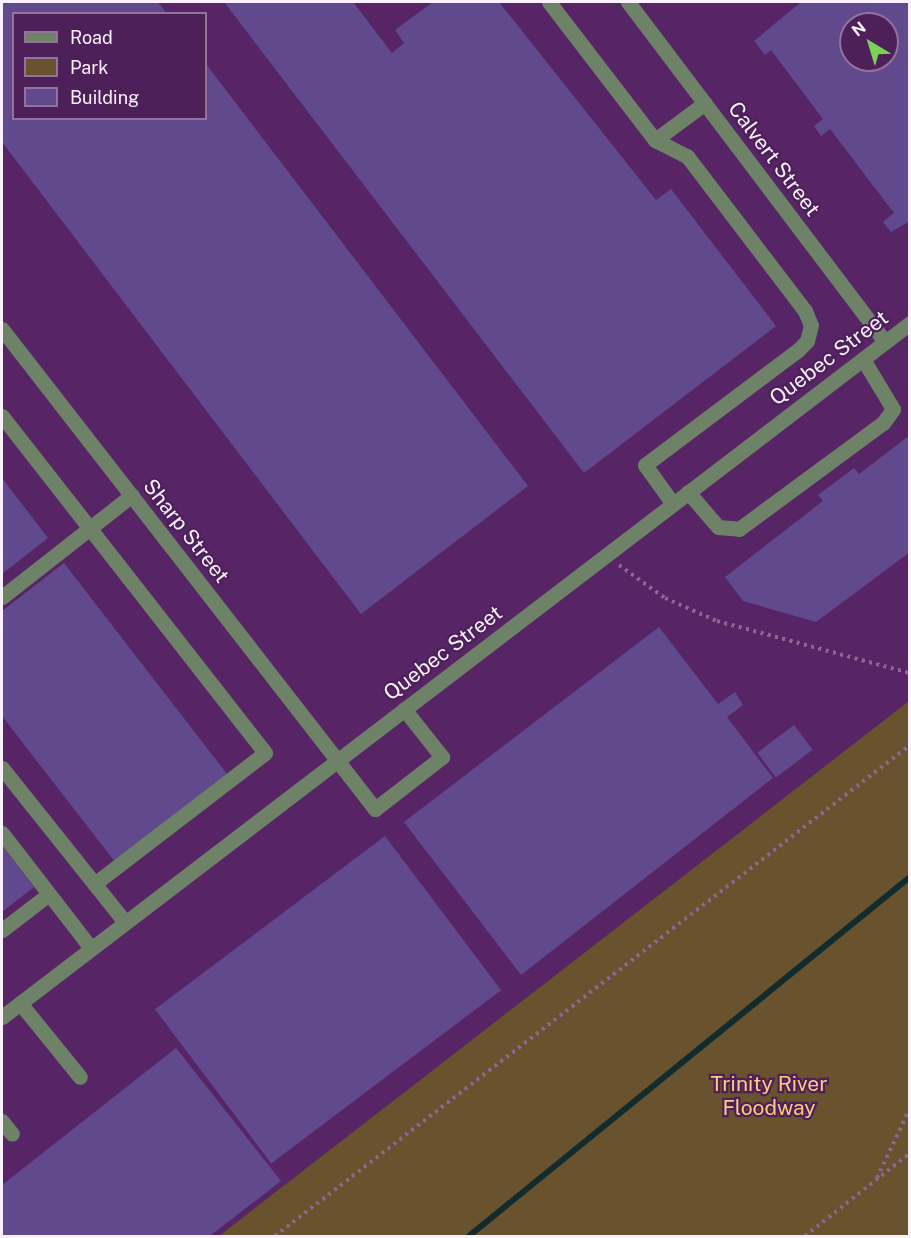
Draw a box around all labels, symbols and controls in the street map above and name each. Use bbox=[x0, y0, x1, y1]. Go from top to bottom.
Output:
legend bbox=[12, 12, 207, 120]
north arrow bbox=[839, 12, 899, 72]
text: N bbox=[848, 18, 870, 40]
text: Road bbox=[70, 27, 113, 48]
text: Park bbox=[70, 57, 108, 78]
text: Building bbox=[70, 87, 139, 108]
street label: Calvert Street bbox=[723, 97, 825, 221]
street label: Quebec Street bbox=[765, 305, 893, 411]
street label: Sharp Street bbox=[138, 474, 234, 588]
street label: Quebec Street bbox=[379, 600, 507, 706]
park label: Trinity River Floodway bbox=[711, 1071, 827, 1121]

